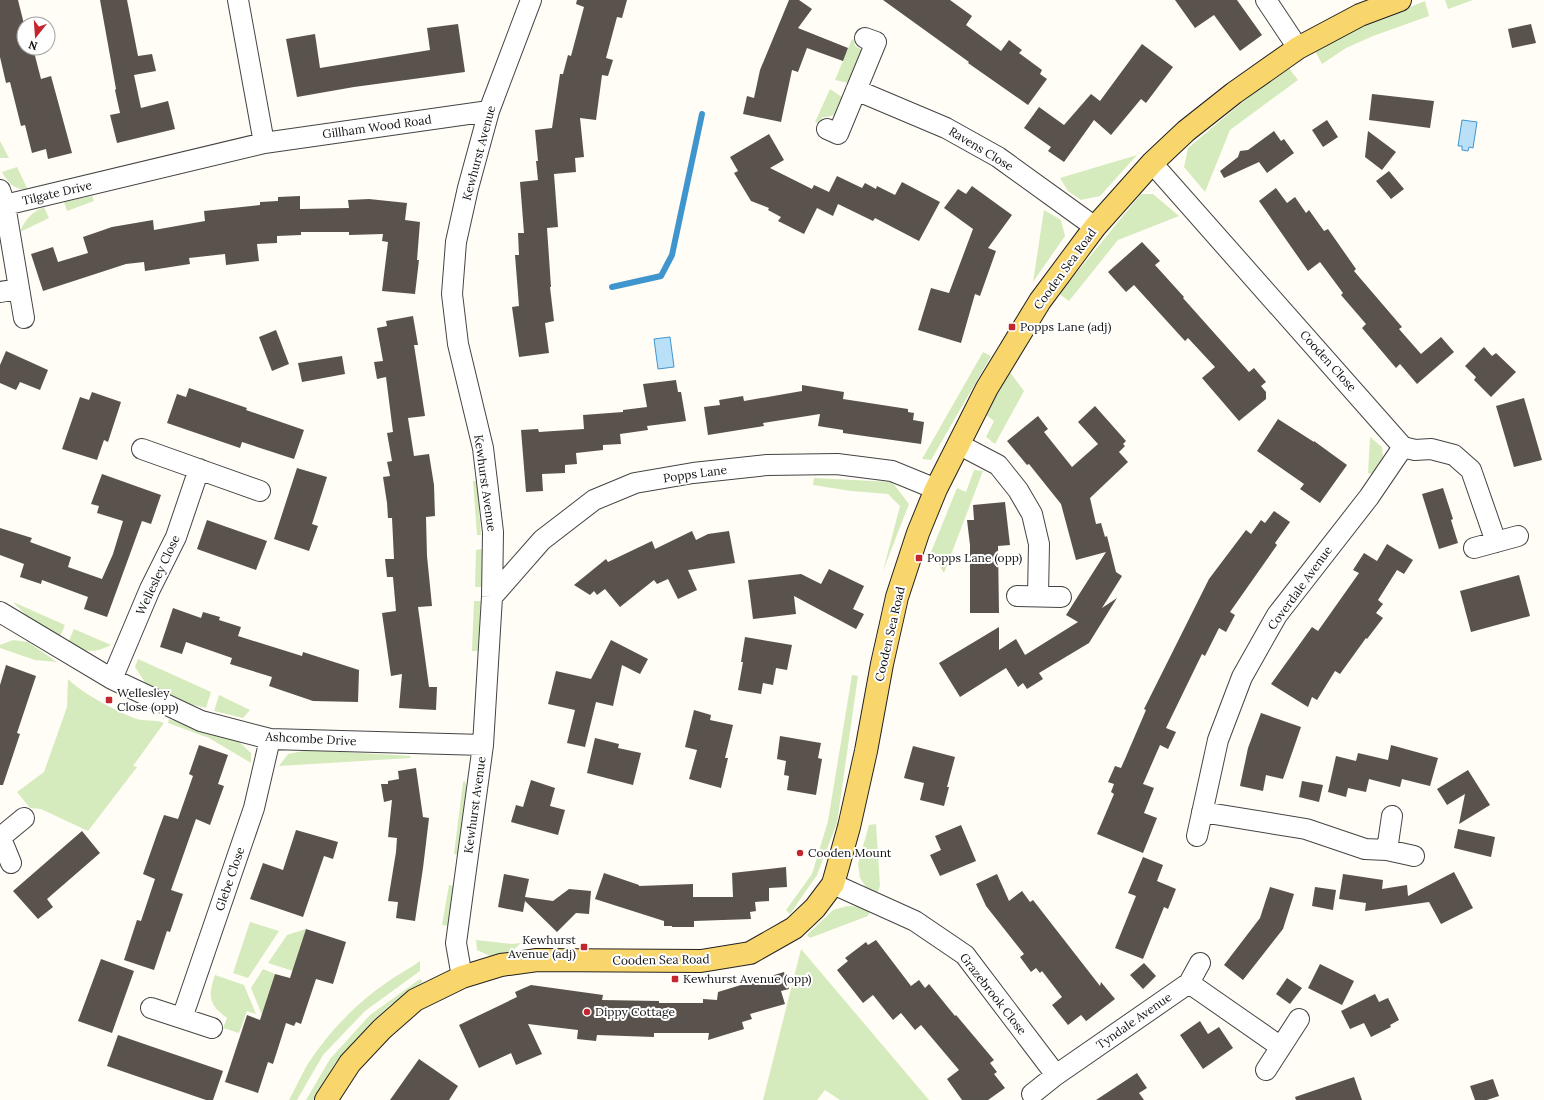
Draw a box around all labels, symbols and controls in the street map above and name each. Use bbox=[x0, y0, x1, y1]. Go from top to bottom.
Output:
north arrow bbox=[16, 16, 56, 56]
text: N bbox=[26, 37, 39, 54]
street label: Kewhurst Avenue bbox=[459, 103, 499, 202]
street label: Gillham Wood Road bbox=[321, 111, 432, 142]
street label: Ravens Close bbox=[946, 123, 1017, 174]
street label: Tilgate Drive bbox=[20, 177, 94, 208]
street label: Cooden Sea Road bbox=[1030, 225, 1099, 312]
place label: Popps Lane (adj) bbox=[1020, 319, 1112, 335]
marker: Popps Lane (adj) bbox=[1007, 322, 1017, 332]
street label: Cooden Close bbox=[1297, 327, 1360, 395]
street label: Kewhurst Avenue bbox=[471, 434, 500, 533]
street label: Popps Lane bbox=[662, 462, 728, 485]
street label: Wellesley Close bbox=[132, 532, 183, 617]
street label: Coverdale Avenue bbox=[1264, 542, 1335, 633]
place label: Popps Lane (opp) bbox=[927, 550, 1022, 566]
marker: Popps Lane (opp) bbox=[914, 553, 924, 563]
street label: Cooden Sea Road bbox=[871, 585, 908, 683]
place label: Wellesley Close (opp) bbox=[117, 685, 179, 715]
marker: Wellesley Close (opp) bbox=[104, 695, 114, 705]
street label: Ashcombe Drive bbox=[264, 729, 357, 748]
street label: Kewhurst Avenue bbox=[460, 755, 489, 854]
street label: Glebe Close bbox=[212, 845, 248, 913]
place label: Cooden Mount bbox=[808, 845, 892, 860]
marker: Cooden Mount bbox=[795, 848, 805, 858]
place label: Kewhurst Avenue (adj) bbox=[507, 932, 576, 962]
marker: Kewhurst Avenue (adj) bbox=[579, 942, 589, 952]
street label: Grazebrook Close bbox=[957, 950, 1030, 1038]
street label: Cooden Sea Road bbox=[612, 951, 710, 968]
place label: Kewhurst Avenue (opp) bbox=[683, 971, 812, 987]
marker: Kewhurst Avenue (opp) bbox=[670, 974, 680, 984]
street label: Tyndale Avenue bbox=[1093, 989, 1175, 1052]
place label: Dippy Cottage bbox=[595, 1004, 676, 1019]
marker: Dippy Cottage bbox=[582, 1007, 592, 1017]

